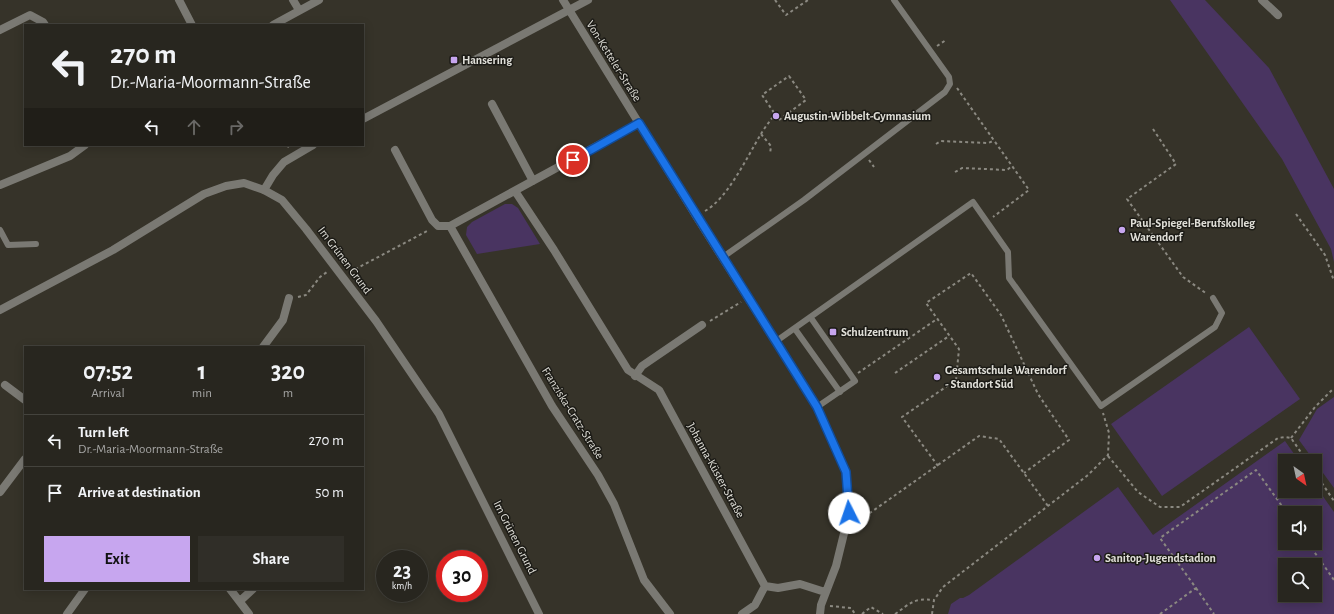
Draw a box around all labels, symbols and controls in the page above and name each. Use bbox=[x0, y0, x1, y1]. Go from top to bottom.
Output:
street label: Von-Ketteler-Straße bbox=[584, 18, 644, 104]
icon: left bbox=[44, 40, 96, 92]
text: 270 m bbox=[110, 41, 177, 69]
place label: Hansering bbox=[462, 54, 513, 66]
marker: Hansering bbox=[449, 55, 459, 65]
text: Dr.-Maria-Moormann-Straße bbox=[110, 74, 311, 92]
place label: Augustin-Wibbelt-Gymnasium bbox=[784, 110, 931, 123]
marker: Augustin-Wibbelt-Gymnasium bbox=[771, 111, 781, 121]
icon: left bbox=[141, 116, 163, 138]
icon: ahead bbox=[183, 116, 205, 138]
icon: right bbox=[225, 116, 247, 138]
pin bbox=[556, 143, 590, 177]
icon: arrive bbox=[562, 149, 584, 171]
place label: Paul-Spiegel-Berufskolleg Warendorf bbox=[1130, 217, 1256, 243]
street label: Im Grünen Grund bbox=[316, 224, 374, 296]
marker: Paul-Spiegel-Berufskolleg Warendorf bbox=[1117, 225, 1127, 235]
place label: Schulzentrum bbox=[841, 326, 909, 338]
marker: Schulzentrum bbox=[828, 327, 838, 337]
text: 07:52 bbox=[83, 360, 133, 384]
text: 1 bbox=[198, 360, 206, 384]
text: 320 bbox=[271, 360, 305, 384]
place label: Gesamtschule Warendorf - Standort Süd bbox=[945, 364, 1068, 390]
street label: Franziska-Cratz-Straße bbox=[540, 365, 606, 461]
marker: Gesamtschule Warendorf - Standort Süd bbox=[932, 372, 942, 382]
text: Arrival bbox=[91, 387, 125, 400]
text: min bbox=[192, 387, 212, 400]
text: m bbox=[283, 387, 293, 400]
street label: Johanna-Küster-Straße bbox=[685, 421, 747, 519]
text: Turn left bbox=[78, 425, 129, 440]
icon: left bbox=[44, 430, 66, 452]
text: 270 m bbox=[309, 433, 344, 448]
text: Dr.-Maria-Moormann-Straße bbox=[78, 443, 223, 456]
north arrow bbox=[1278, 454, 1322, 498]
map controls bbox=[1278, 454, 1322, 602]
icon: arrive bbox=[44, 482, 66, 504]
text: Arrive at destination bbox=[78, 485, 201, 500]
text: 50 m bbox=[315, 485, 344, 500]
position arrow bbox=[828, 492, 870, 534]
street label: Im Grünen Grund bbox=[491, 498, 539, 576]
button: sound bbox=[1278, 506, 1322, 550]
button: Exit bbox=[44, 536, 190, 582]
button: Share bbox=[198, 536, 344, 582]
speed limit sign: 30 bbox=[436, 550, 488, 602]
place label: Sanitop-Jugendstadion bbox=[1105, 552, 1216, 564]
marker: Sanitop-Jugendstadion bbox=[1092, 553, 1102, 563]
button: search bbox=[1278, 558, 1322, 602]
text: 23 bbox=[393, 561, 411, 581]
text: km/h bbox=[392, 581, 412, 591]

